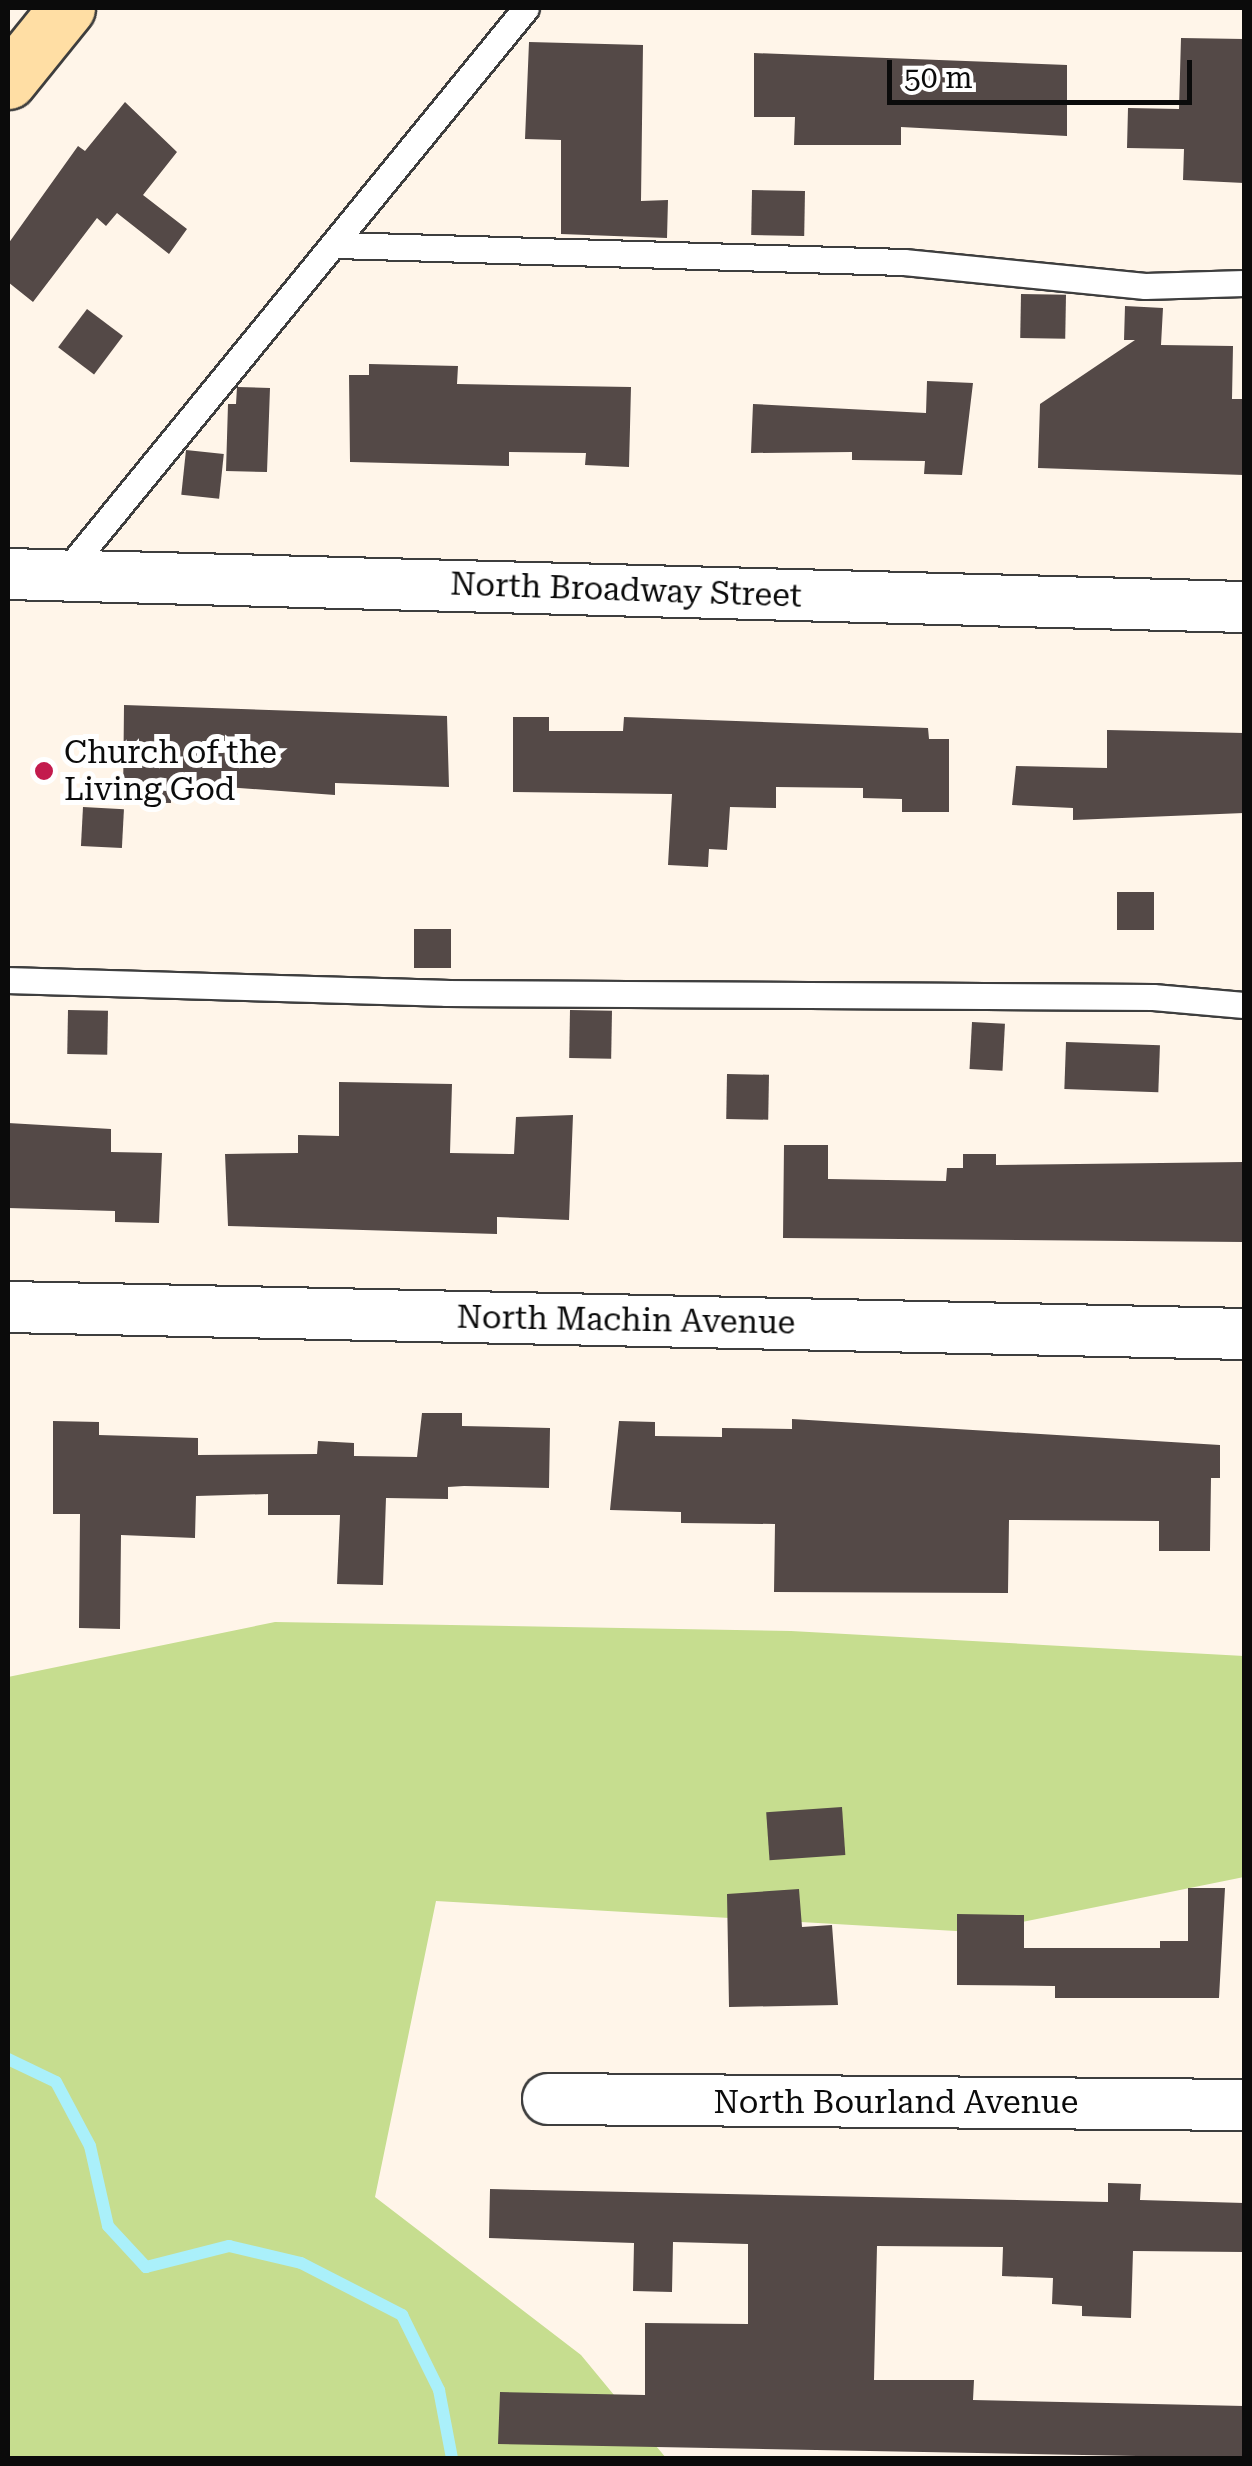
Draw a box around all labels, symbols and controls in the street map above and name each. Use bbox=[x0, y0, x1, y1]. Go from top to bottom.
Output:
scale bar bbox=[892, 40, 1197, 102]
text: 50 m bbox=[904, 60, 973, 95]
street label: North Broadway Street bbox=[450, 565, 802, 615]
place label: Church of the Living God bbox=[64, 734, 277, 809]
marker: Church of the Living God bbox=[33, 760, 55, 782]
street label: North Machin Avenue bbox=[456, 1298, 796, 1342]
street label: North Bourland Avenue bbox=[714, 2083, 1078, 2121]

